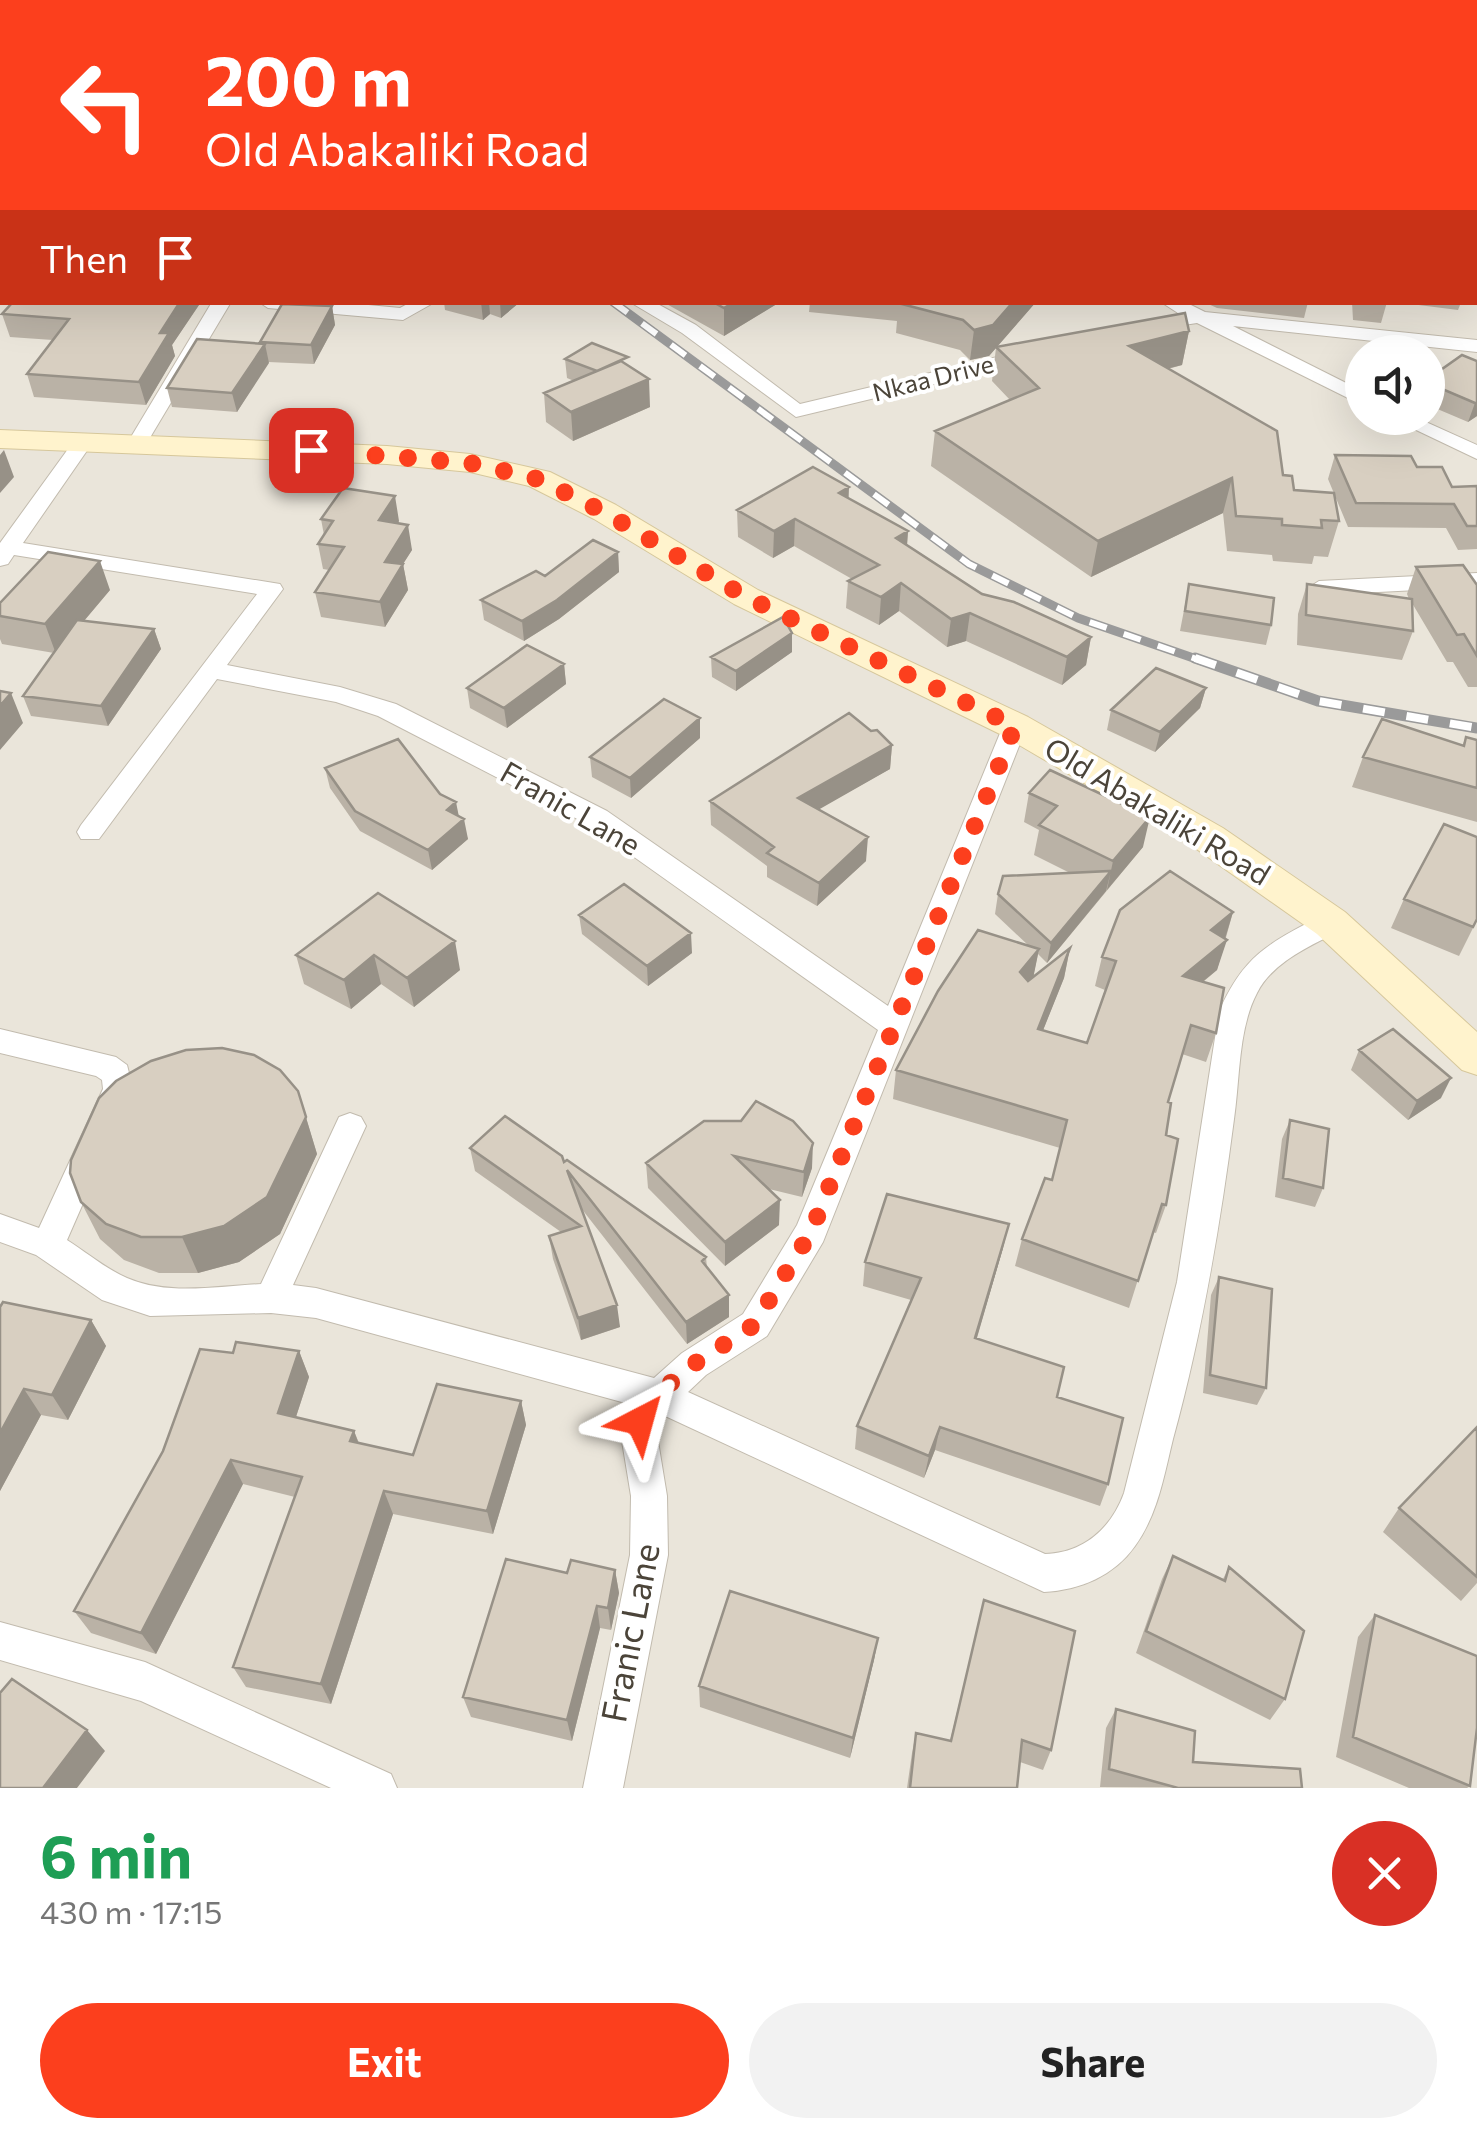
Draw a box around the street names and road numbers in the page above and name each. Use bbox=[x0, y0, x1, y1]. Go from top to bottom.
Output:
street label: Nkaa Drive bbox=[869, 348, 996, 407]
street label: Old Abakaliki Road bbox=[1039, 728, 1278, 892]
street label: Franic Lane bbox=[495, 752, 648, 862]
street label: Franic Lane bbox=[590, 1539, 667, 1726]

